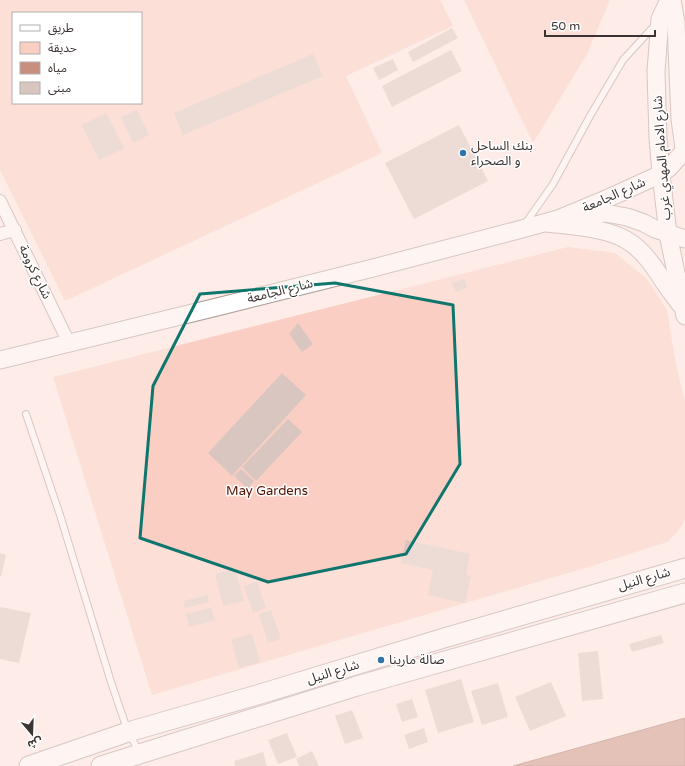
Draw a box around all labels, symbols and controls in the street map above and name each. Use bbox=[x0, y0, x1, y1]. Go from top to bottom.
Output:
legend bbox=[12, 12, 142, 104]
scale bar bbox=[545, 12, 655, 38]
text: 50 m bbox=[551, 19, 580, 33]
text: طريق bbox=[48, 21, 74, 36]
text: حديقة bbox=[48, 41, 77, 55]
text: مياه bbox=[48, 61, 67, 75]
text: مبنى bbox=[48, 81, 71, 95]
street label: شارع الامام المهدي غرب bbox=[650, 95, 676, 221]
place label: بنك الساحل و الصحراء bbox=[471, 138, 533, 169]
marker: بنك الساحل و الصحراء bbox=[458, 148, 468, 158]
street label: شارع الجامعة bbox=[580, 174, 649, 218]
street label: شارع كرومة bbox=[13, 242, 55, 303]
street label: شارع الجامعة bbox=[245, 275, 315, 309]
park label: May Gardens bbox=[226, 483, 308, 499]
street label: شارع النيل bbox=[616, 564, 673, 596]
place label: صالة مارينا bbox=[389, 652, 445, 668]
marker: صالة مارينا bbox=[376, 655, 386, 665]
street label: شارع النيل bbox=[305, 656, 362, 689]
north arrow bbox=[12, 714, 52, 754]
text: ش bbox=[26, 734, 44, 752]

